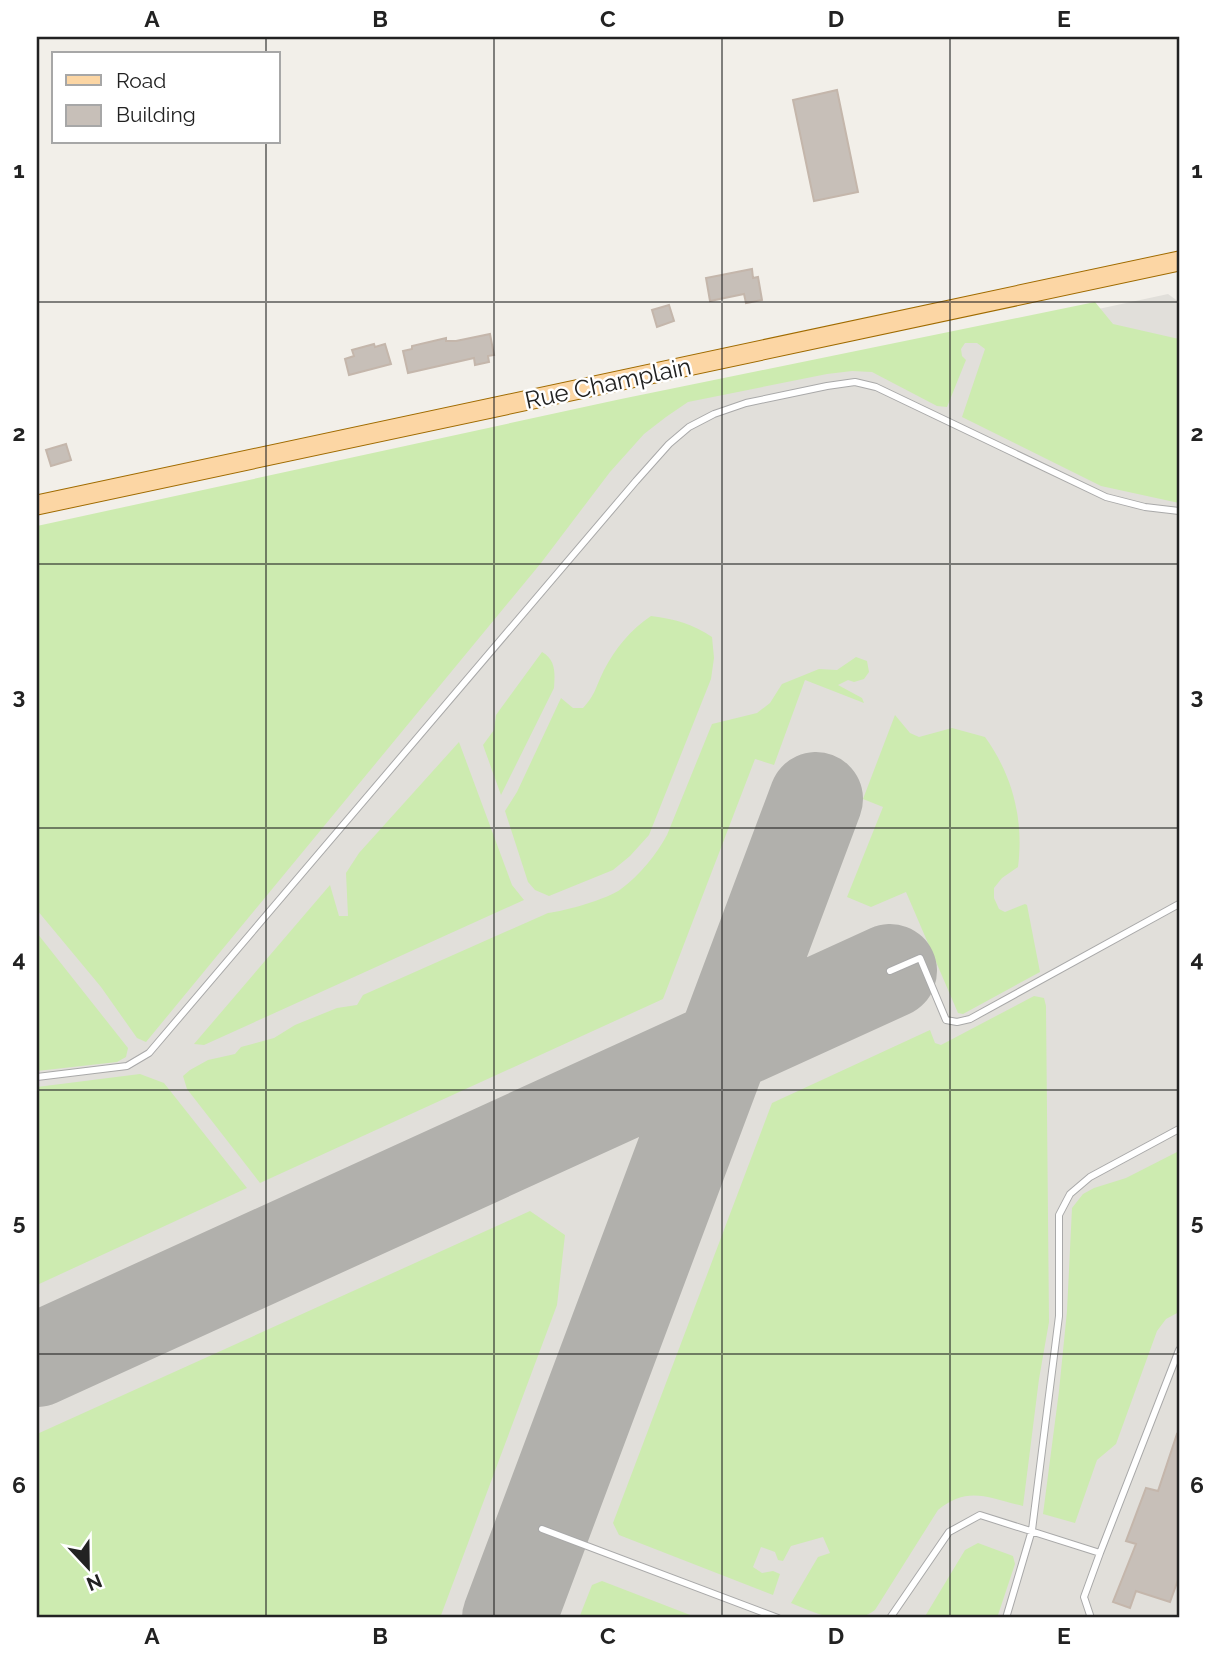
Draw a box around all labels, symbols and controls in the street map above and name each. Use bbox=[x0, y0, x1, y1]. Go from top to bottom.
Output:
text: A bbox=[144, 5, 160, 32]
text: B bbox=[372, 5, 388, 32]
text: C bbox=[600, 5, 616, 32]
text: D bbox=[828, 5, 844, 32]
text: E bbox=[1057, 5, 1071, 32]
legend bbox=[52, 52, 280, 144]
text: Road bbox=[116, 68, 166, 93]
text: Building bbox=[116, 102, 196, 127]
text: 1 bbox=[13, 156, 25, 183]
text: 1 bbox=[1191, 156, 1203, 183]
street label: Rue Champlain bbox=[522, 351, 694, 415]
text: 2 bbox=[13, 419, 25, 446]
text: 2 bbox=[1191, 419, 1203, 446]
text: 3 bbox=[13, 682, 25, 709]
text: 3 bbox=[1191, 682, 1203, 709]
text: 4 bbox=[12, 945, 26, 972]
text: 4 bbox=[1190, 945, 1204, 972]
text: 5 bbox=[13, 1208, 26, 1235]
text: 5 bbox=[1191, 1208, 1204, 1235]
text: 6 bbox=[12, 1471, 26, 1498]
text: 6 bbox=[1190, 1471, 1204, 1498]
north arrow bbox=[52, 1532, 122, 1602]
text: N bbox=[84, 1570, 105, 1596]
text: A bbox=[144, 1622, 160, 1649]
text: B bbox=[372, 1622, 388, 1649]
text: C bbox=[600, 1622, 616, 1649]
text: D bbox=[828, 1622, 844, 1649]
text: E bbox=[1057, 1622, 1071, 1649]

